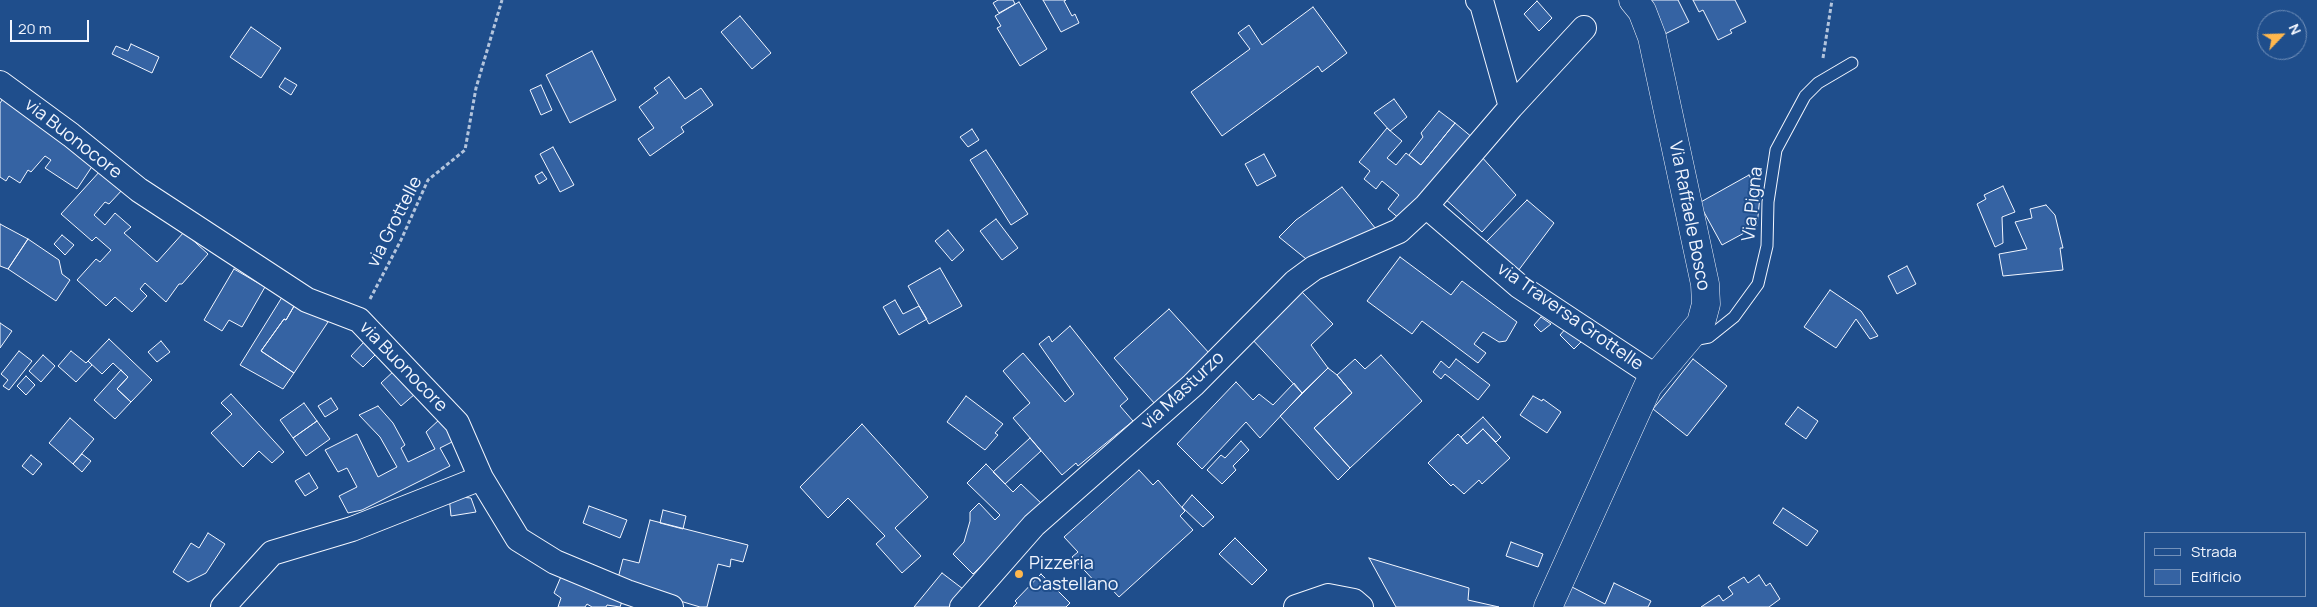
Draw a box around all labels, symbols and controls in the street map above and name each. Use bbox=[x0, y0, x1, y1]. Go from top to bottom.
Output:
scale bar bbox=[12, 10, 91, 42]
north arrow bbox=[2257, 10, 2307, 60]
text: 20 m bbox=[18, 18, 51, 39]
text: N bbox=[2285, 21, 2306, 38]
street label: via Buonocore bbox=[20, 94, 126, 184]
street label: Via Raffaele Bosco bbox=[1664, 140, 1714, 292]
street label: Via Pigna bbox=[1738, 166, 1768, 242]
street label: via Grottelle bbox=[363, 173, 427, 271]
street label: via Traversa Grottelle bbox=[1493, 258, 1647, 376]
street label: via Buonocore bbox=[354, 317, 452, 417]
street label: via Masturzo bbox=[1137, 347, 1229, 435]
legend bbox=[2144, 532, 2307, 597]
text: Strada bbox=[2191, 541, 2237, 562]
place label: Pizzeria Castellano bbox=[1029, 553, 1118, 596]
text: Edificio bbox=[2191, 566, 2241, 587]
marker: Pizzeria Castellano bbox=[1013, 568, 1025, 580]

